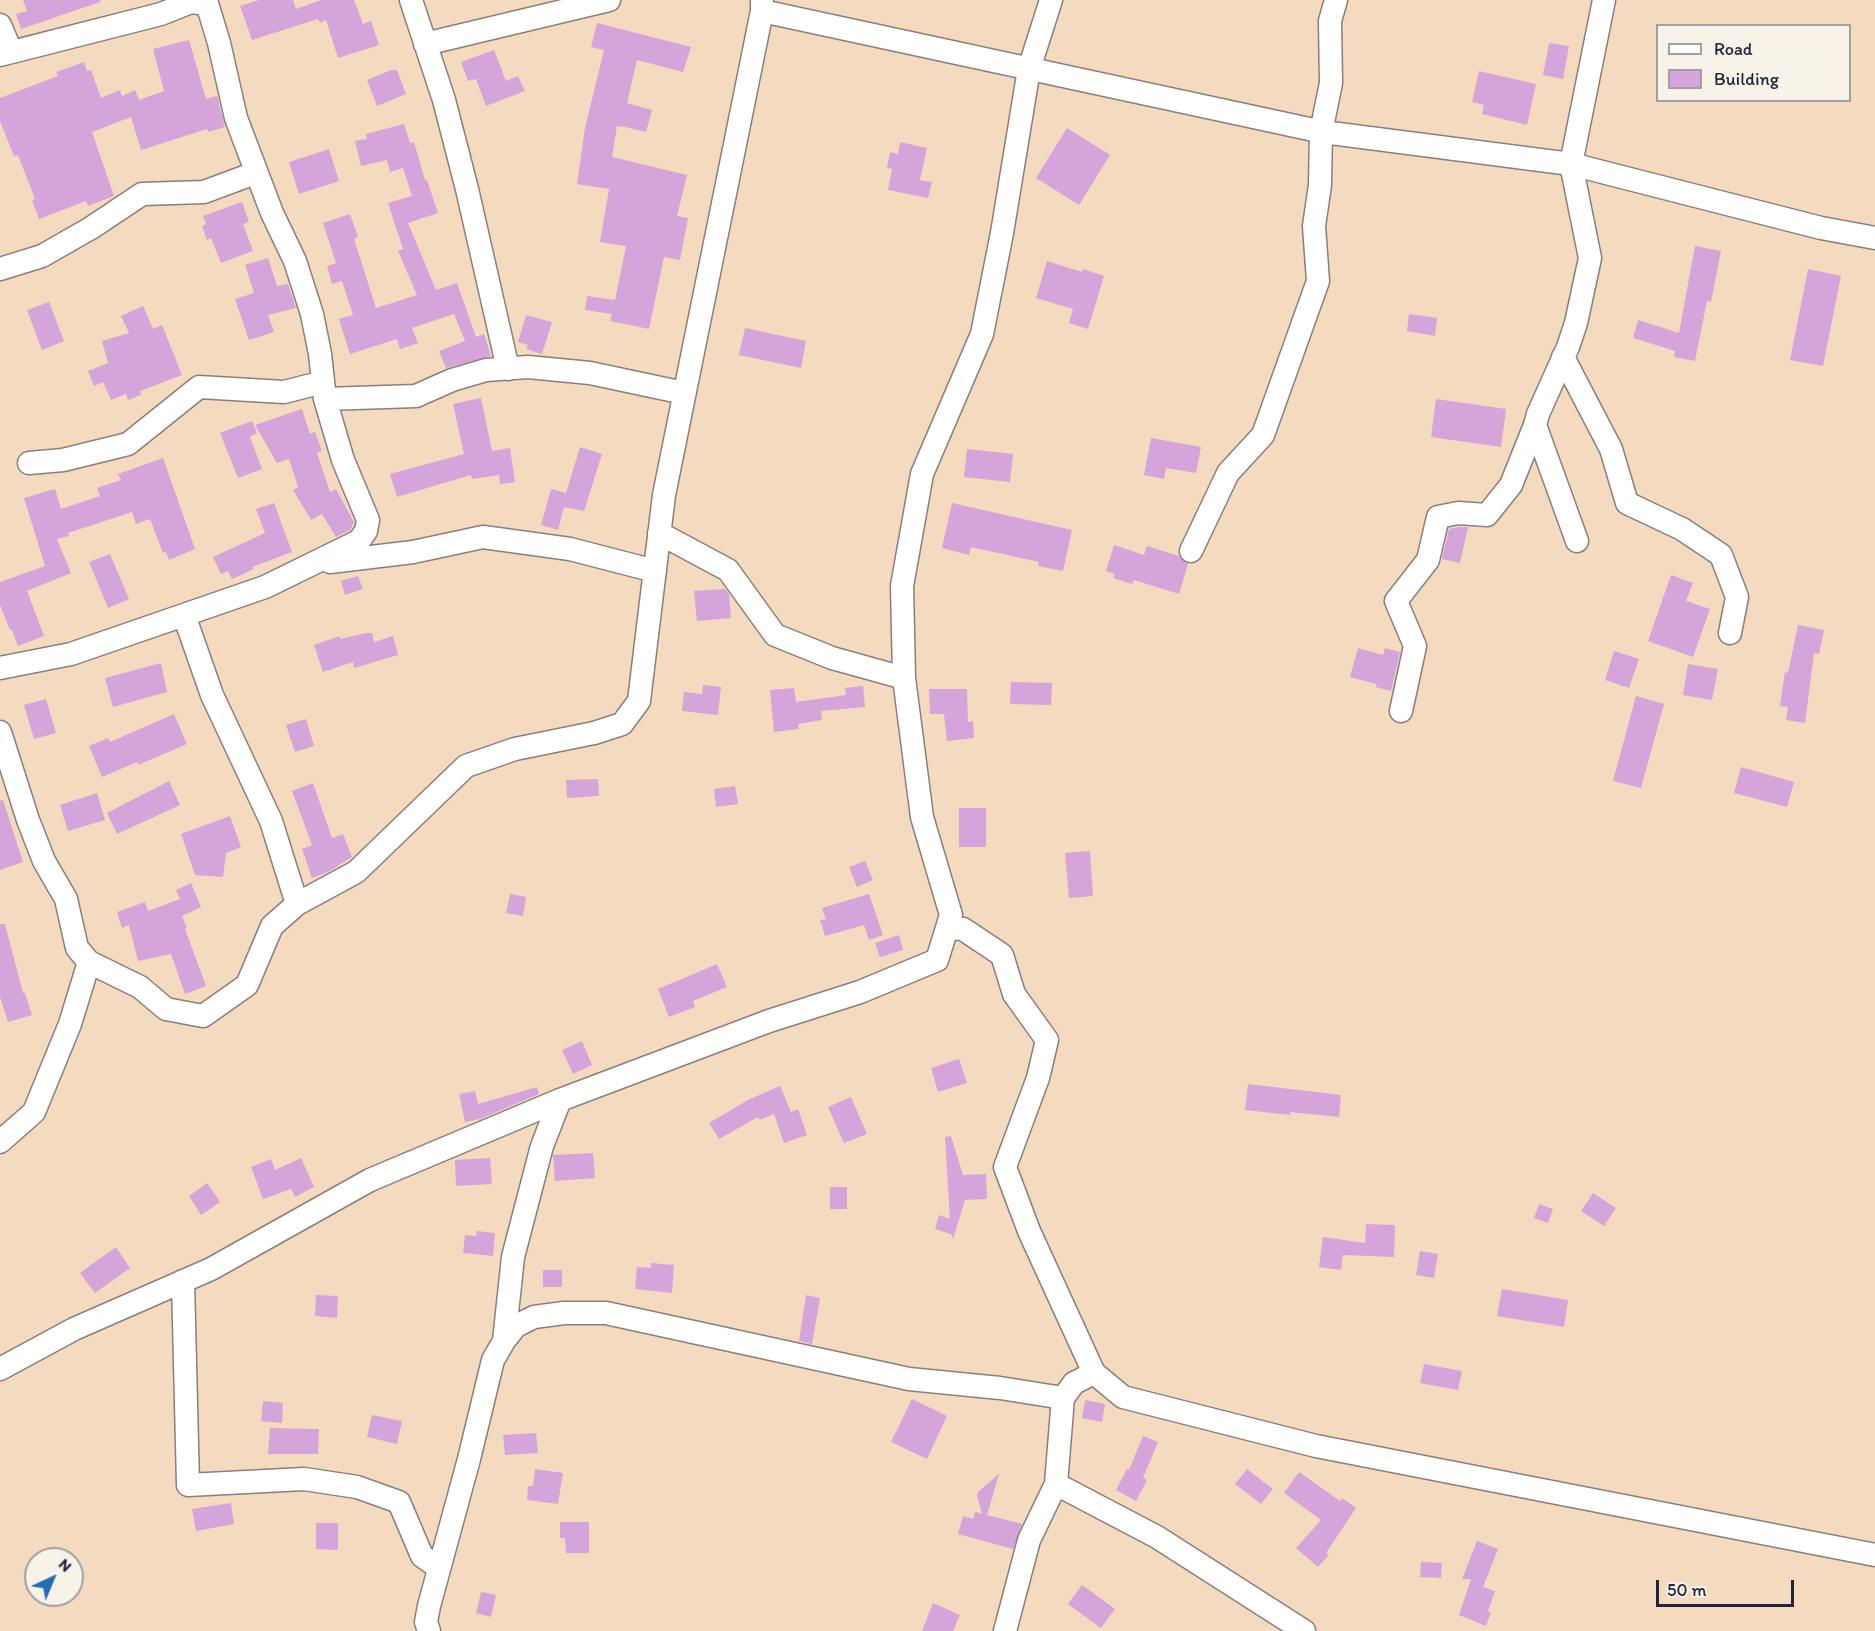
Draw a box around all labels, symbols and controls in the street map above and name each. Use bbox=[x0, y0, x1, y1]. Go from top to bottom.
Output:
legend bbox=[1656, 24, 1851, 102]
text: Road bbox=[1714, 38, 1753, 60]
text: Building bbox=[1714, 68, 1779, 90]
north arrow bbox=[24, 1547, 84, 1607]
text: N bbox=[55, 1555, 76, 1576]
scale bar bbox=[1659, 1568, 1797, 1606]
text: 50 m bbox=[1667, 1579, 1707, 1601]

